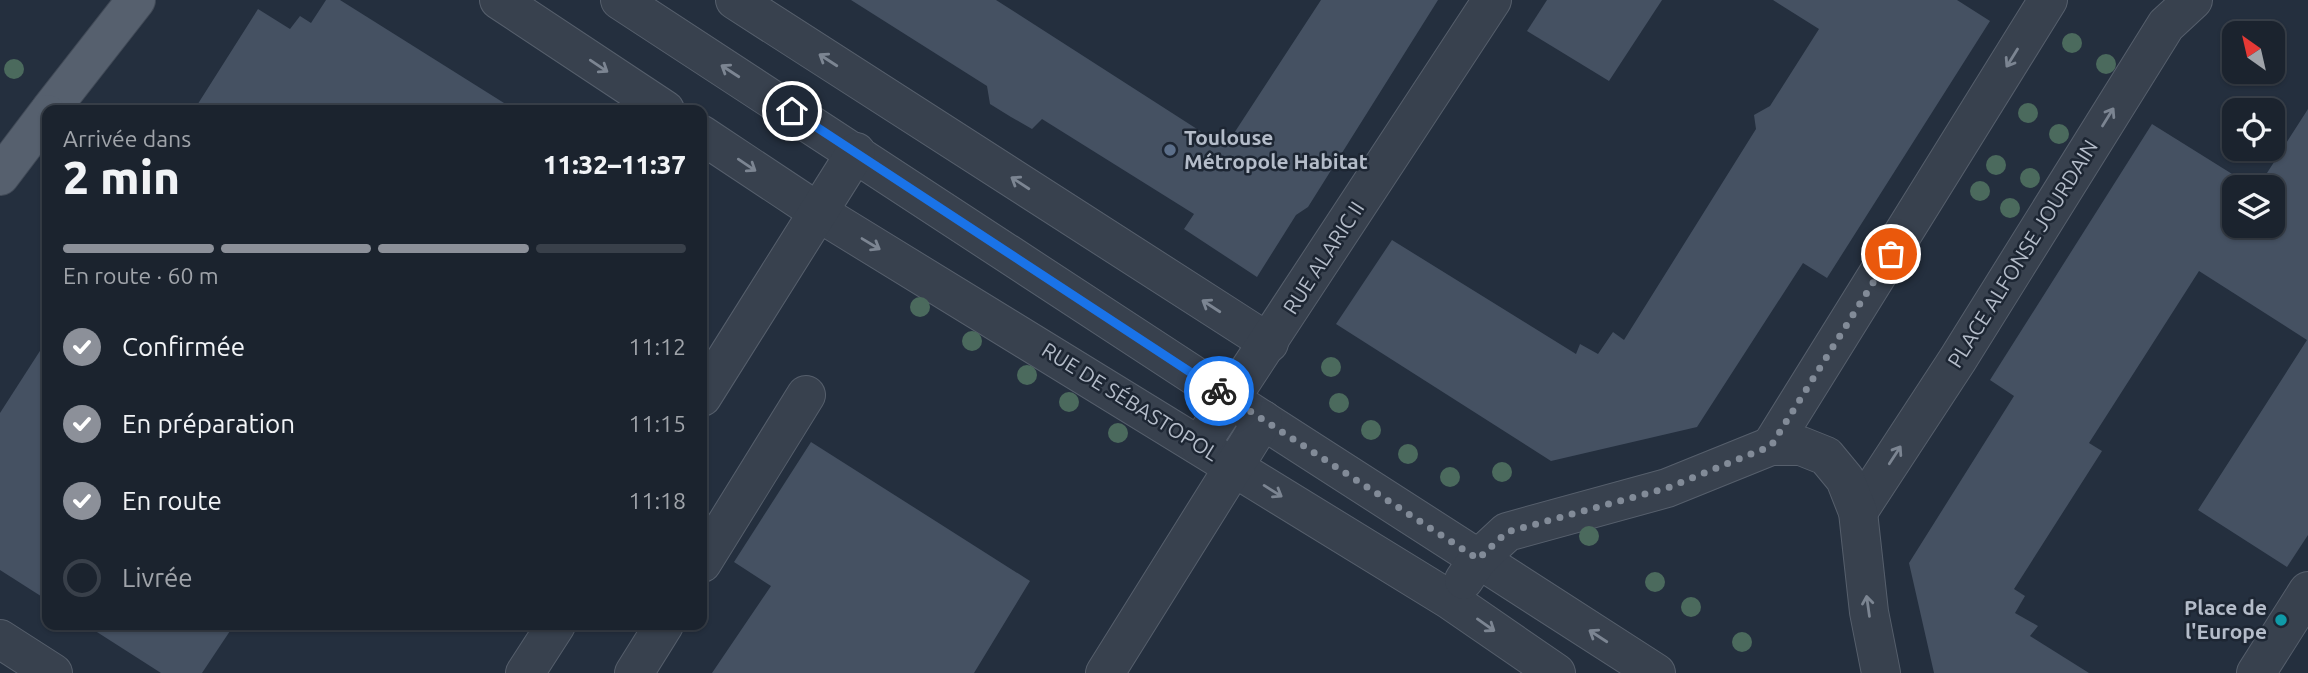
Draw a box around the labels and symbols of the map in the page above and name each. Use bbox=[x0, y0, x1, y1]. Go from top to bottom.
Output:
north arrow bbox=[2222, 21, 2286, 84]
one-way arrow bbox=[2005, 48, 2020, 67]
one-way arrow bbox=[819, 53, 839, 67]
one-way arrow bbox=[588, 60, 608, 74]
one-way arrow bbox=[721, 64, 740, 78]
pin bbox=[762, 81, 822, 141]
one-way arrow bbox=[2102, 108, 2116, 128]
place label: Toulouse Métropole Habitat bbox=[1184, 125, 1368, 173]
street label: PLACE ALFONSE JOURDAIN bbox=[1942, 135, 2102, 372]
marker: Toulouse Métropole Habitat bbox=[1162, 142, 1178, 158]
one-way arrow bbox=[737, 157, 756, 172]
one-way arrow bbox=[1010, 175, 1030, 189]
street label: RUE ALARIC II bbox=[1278, 197, 1368, 318]
pin bbox=[1861, 224, 1921, 284]
one-way arrow bbox=[860, 237, 880, 251]
one-way arrow bbox=[1202, 298, 1221, 313]
street label: RUE DE SÉBASTOPOL bbox=[1038, 337, 1223, 465]
courier bbox=[1184, 356, 1254, 426]
one-way arrow bbox=[1888, 446, 1903, 465]
one-way arrow bbox=[1263, 484, 1282, 499]
one-way arrow bbox=[1862, 595, 1875, 618]
place label: Place de l'Europe bbox=[2184, 595, 2267, 643]
marker: Place de l'Europe bbox=[2273, 612, 2289, 628]
one-way arrow bbox=[1476, 618, 1495, 632]
one-way arrow bbox=[1589, 629, 1609, 643]

